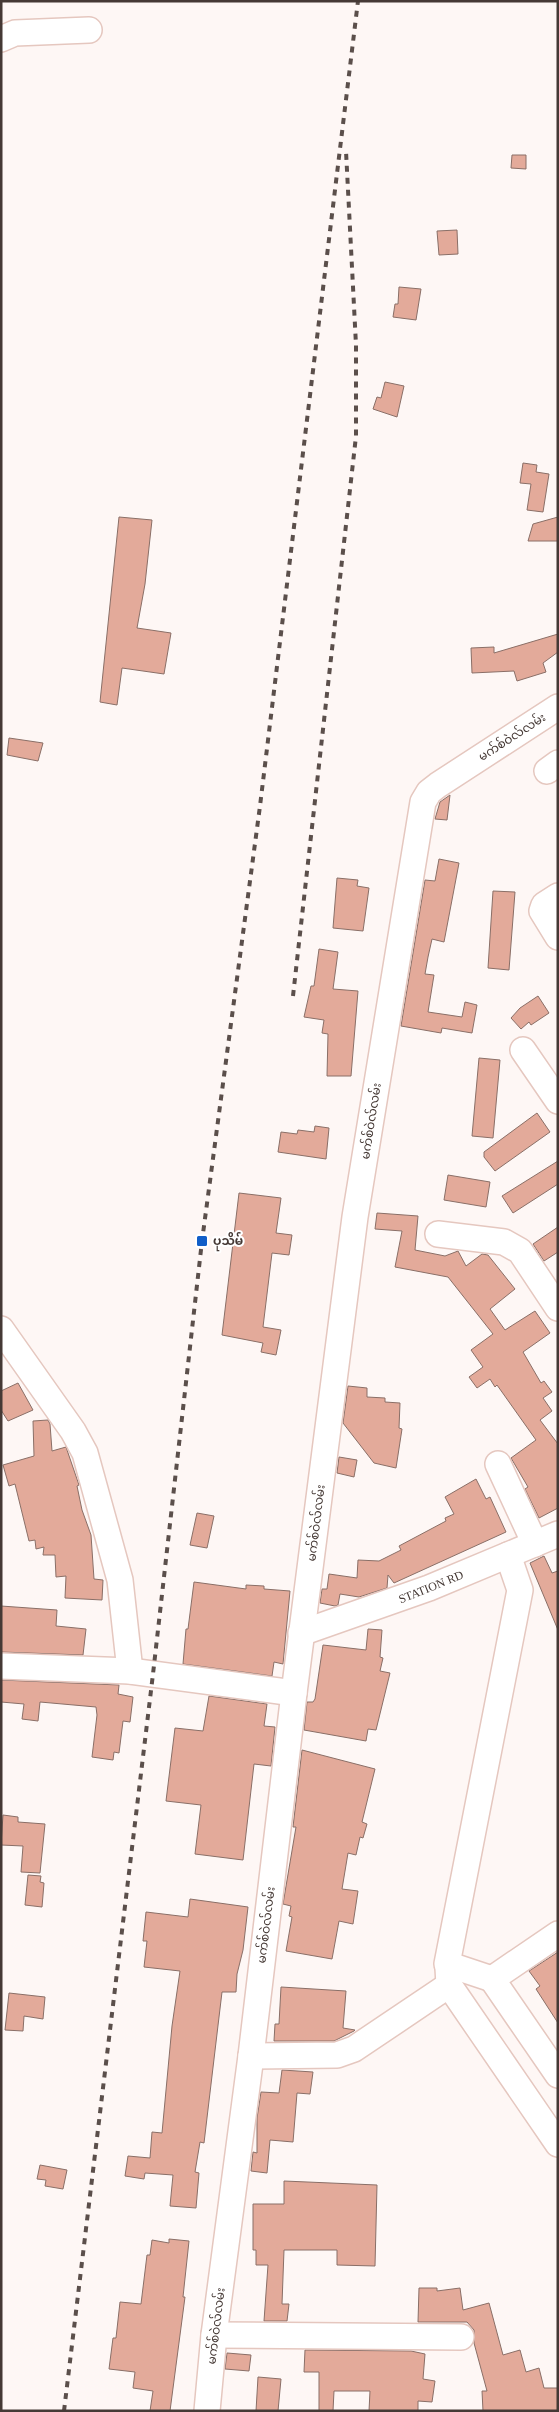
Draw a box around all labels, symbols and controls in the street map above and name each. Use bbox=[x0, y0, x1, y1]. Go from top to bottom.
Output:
street label: မက်စ်ဝဲလ်လမ်း bbox=[475, 708, 548, 764]
street label: မက်စ်ဝဲလ်လမ်း bbox=[356, 1082, 384, 1160]
place label: ပုသိမ် bbox=[213, 1231, 243, 1252]
marker: ပုသိမ် bbox=[195, 1234, 209, 1248]
street label: မက်စ်ဝဲလ်လမ်း bbox=[302, 1484, 328, 1562]
street label: STATION RD bbox=[397, 1568, 466, 1606]
street label: မက်စ်ဝဲလ်လမ်း bbox=[252, 1886, 278, 1964]
street label: မက်စ်ဝဲလ်လမ်း bbox=[202, 2287, 228, 2365]

